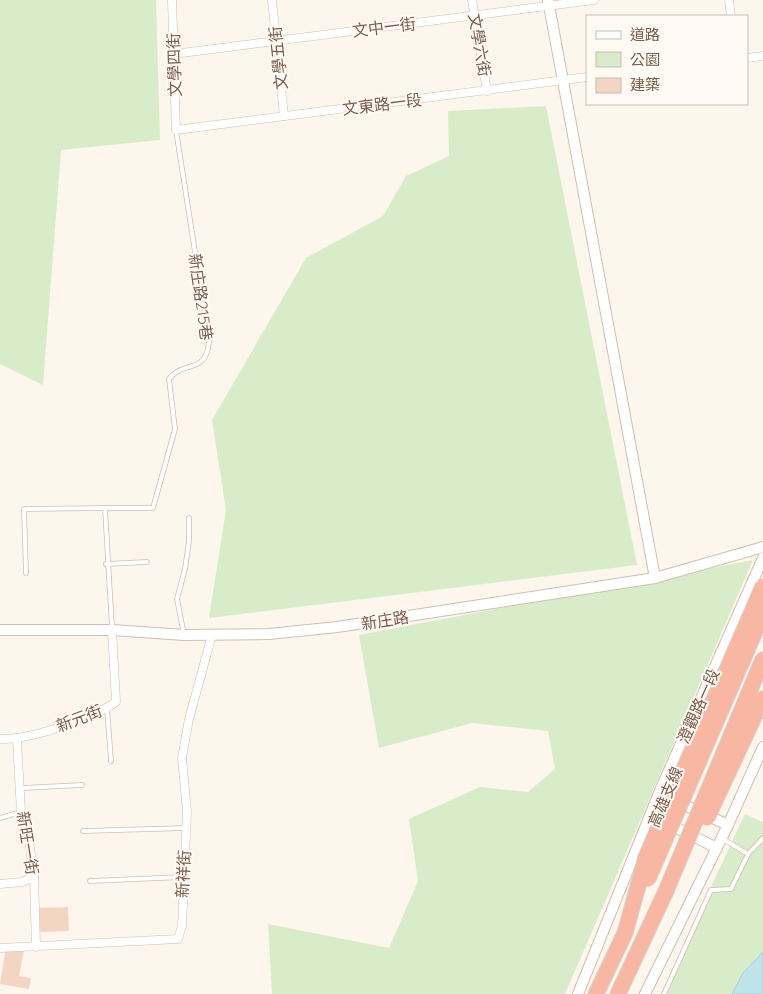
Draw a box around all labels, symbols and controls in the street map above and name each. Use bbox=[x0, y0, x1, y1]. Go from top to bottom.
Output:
street label: 文學六街 bbox=[465, 12, 495, 78]
street label: 文中一街 bbox=[351, 13, 417, 41]
legend bbox=[586, 15, 748, 105]
street label: 文學五街 bbox=[265, 25, 291, 91]
text: 道路 bbox=[630, 25, 660, 44]
street label: 文學四街 bbox=[163, 33, 185, 97]
text: 公園 bbox=[630, 50, 660, 69]
text: 建築 bbox=[630, 75, 660, 94]
street label: 文東路一段 bbox=[341, 89, 423, 119]
street label: 新庄路215巷 bbox=[185, 252, 217, 342]
street label: 新庄路 bbox=[360, 606, 410, 634]
street label: 澄觀路一段 bbox=[673, 665, 723, 747]
street label: 新元街 bbox=[53, 700, 105, 736]
street label: 高雄支線 bbox=[643, 764, 687, 830]
street label: 新旺一街 bbox=[13, 810, 43, 876]
street label: 新祥街 bbox=[172, 850, 194, 898]

